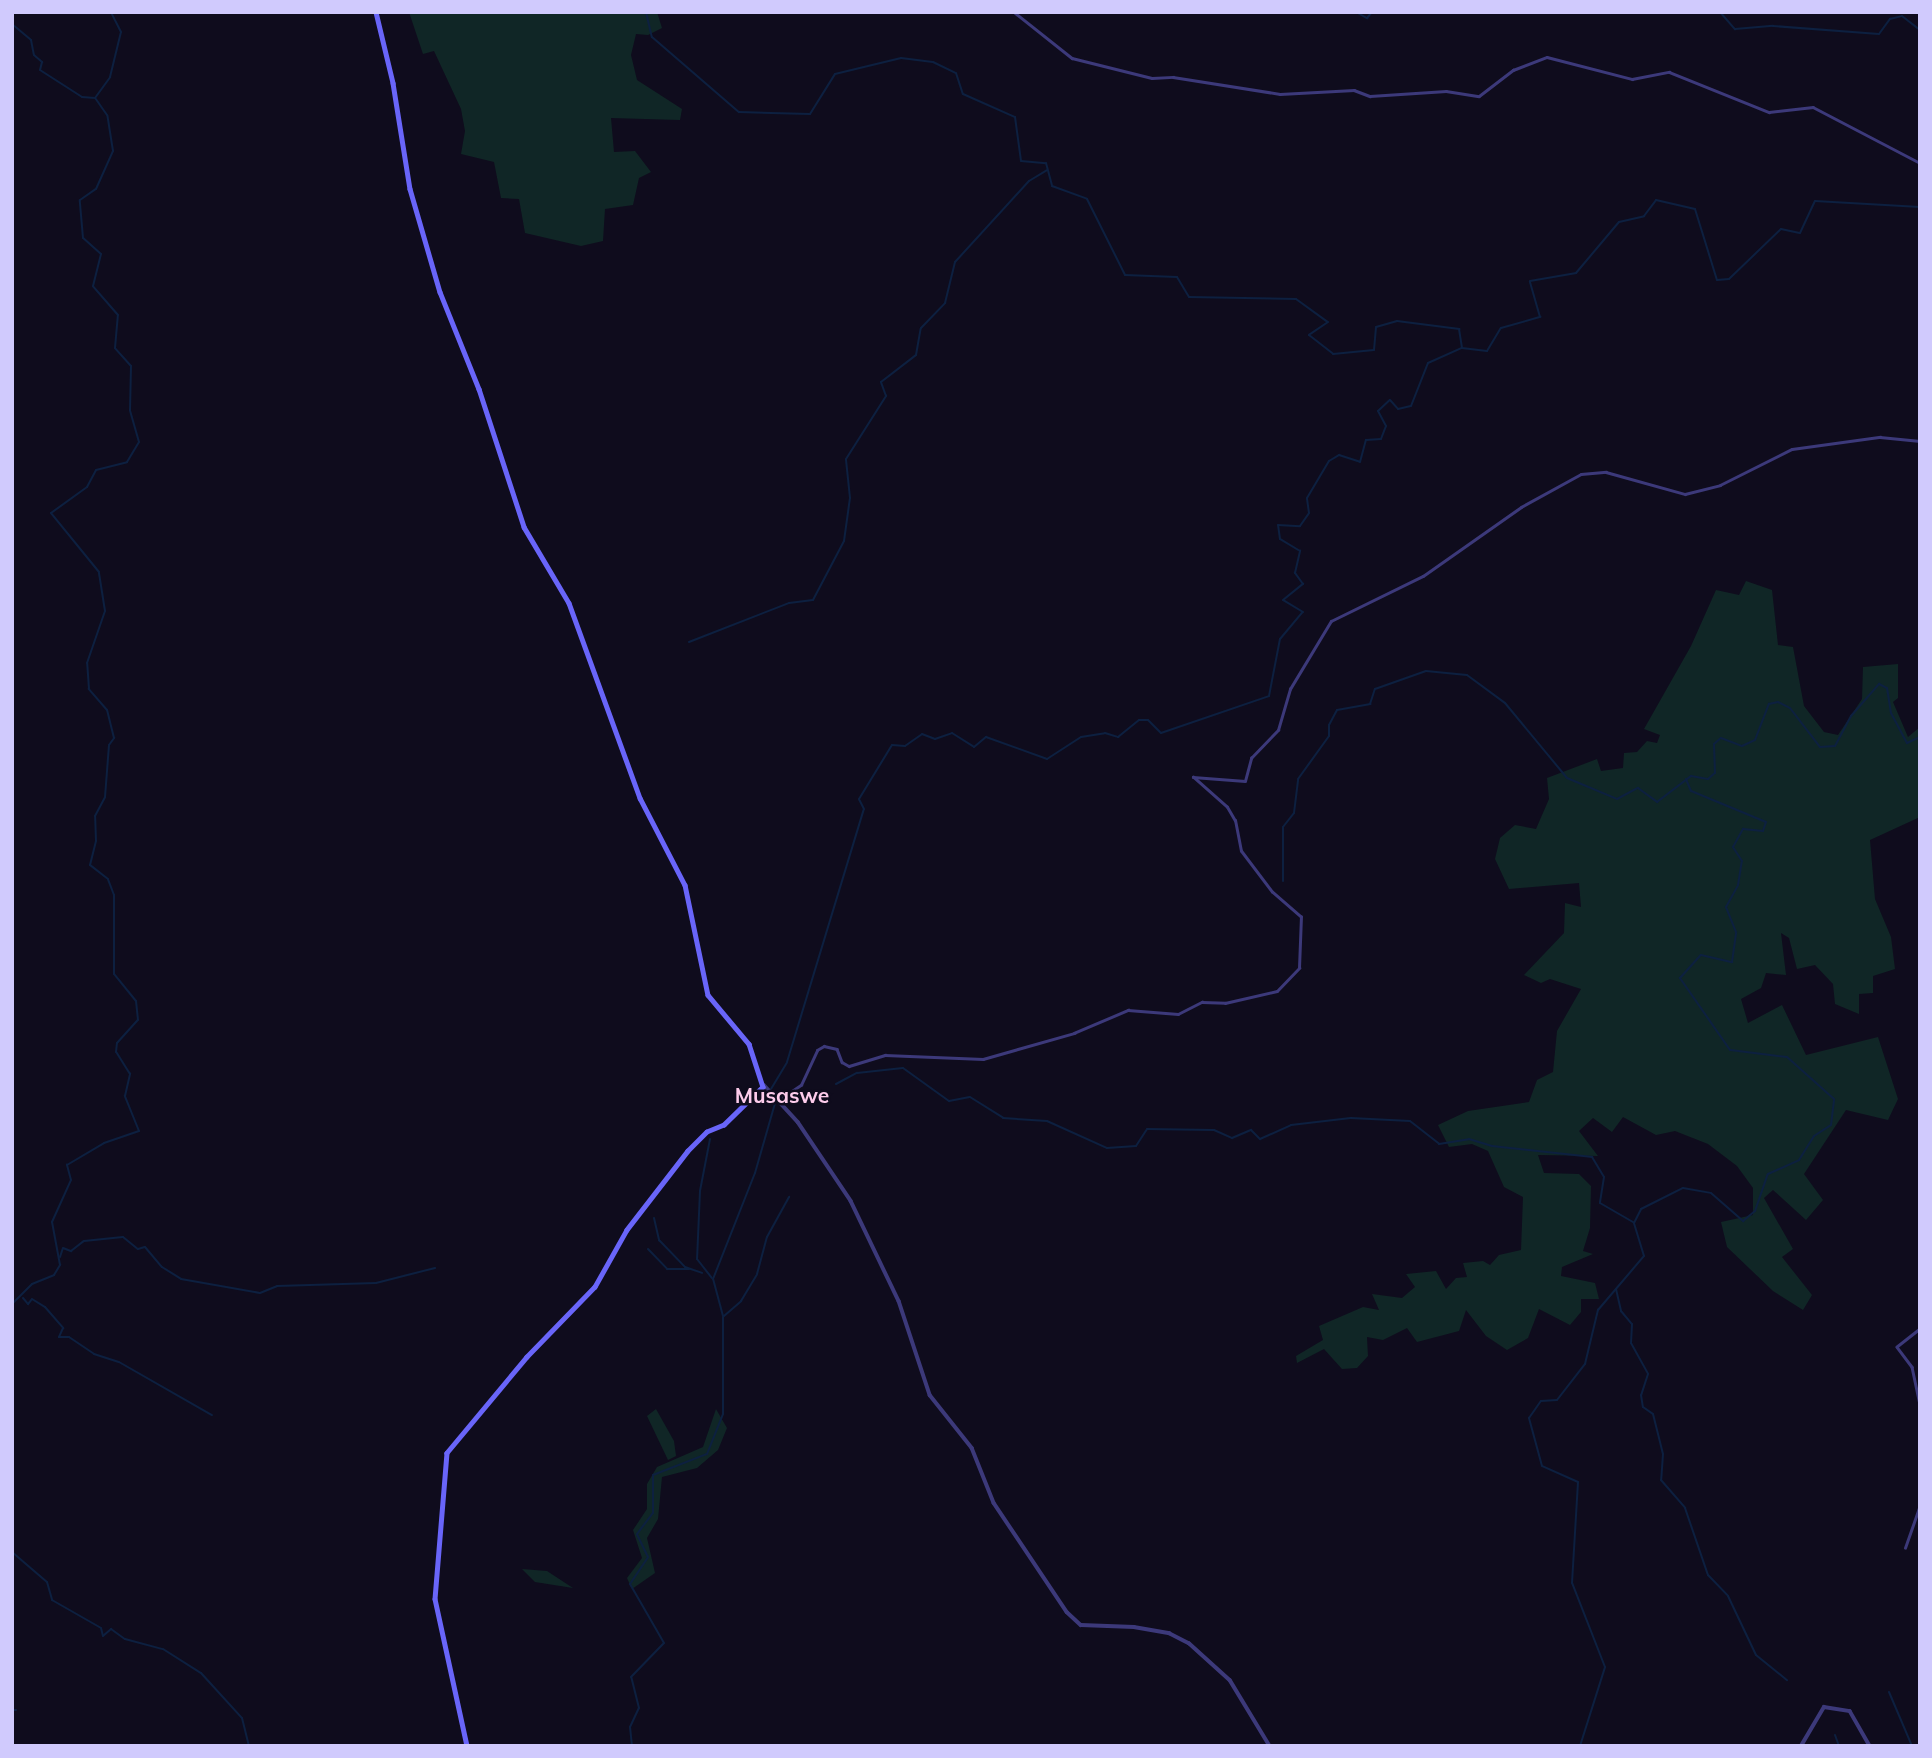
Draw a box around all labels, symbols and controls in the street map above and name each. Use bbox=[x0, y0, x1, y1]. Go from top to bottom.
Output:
district label: Musaswe bbox=[735, 1082, 829, 1108]

